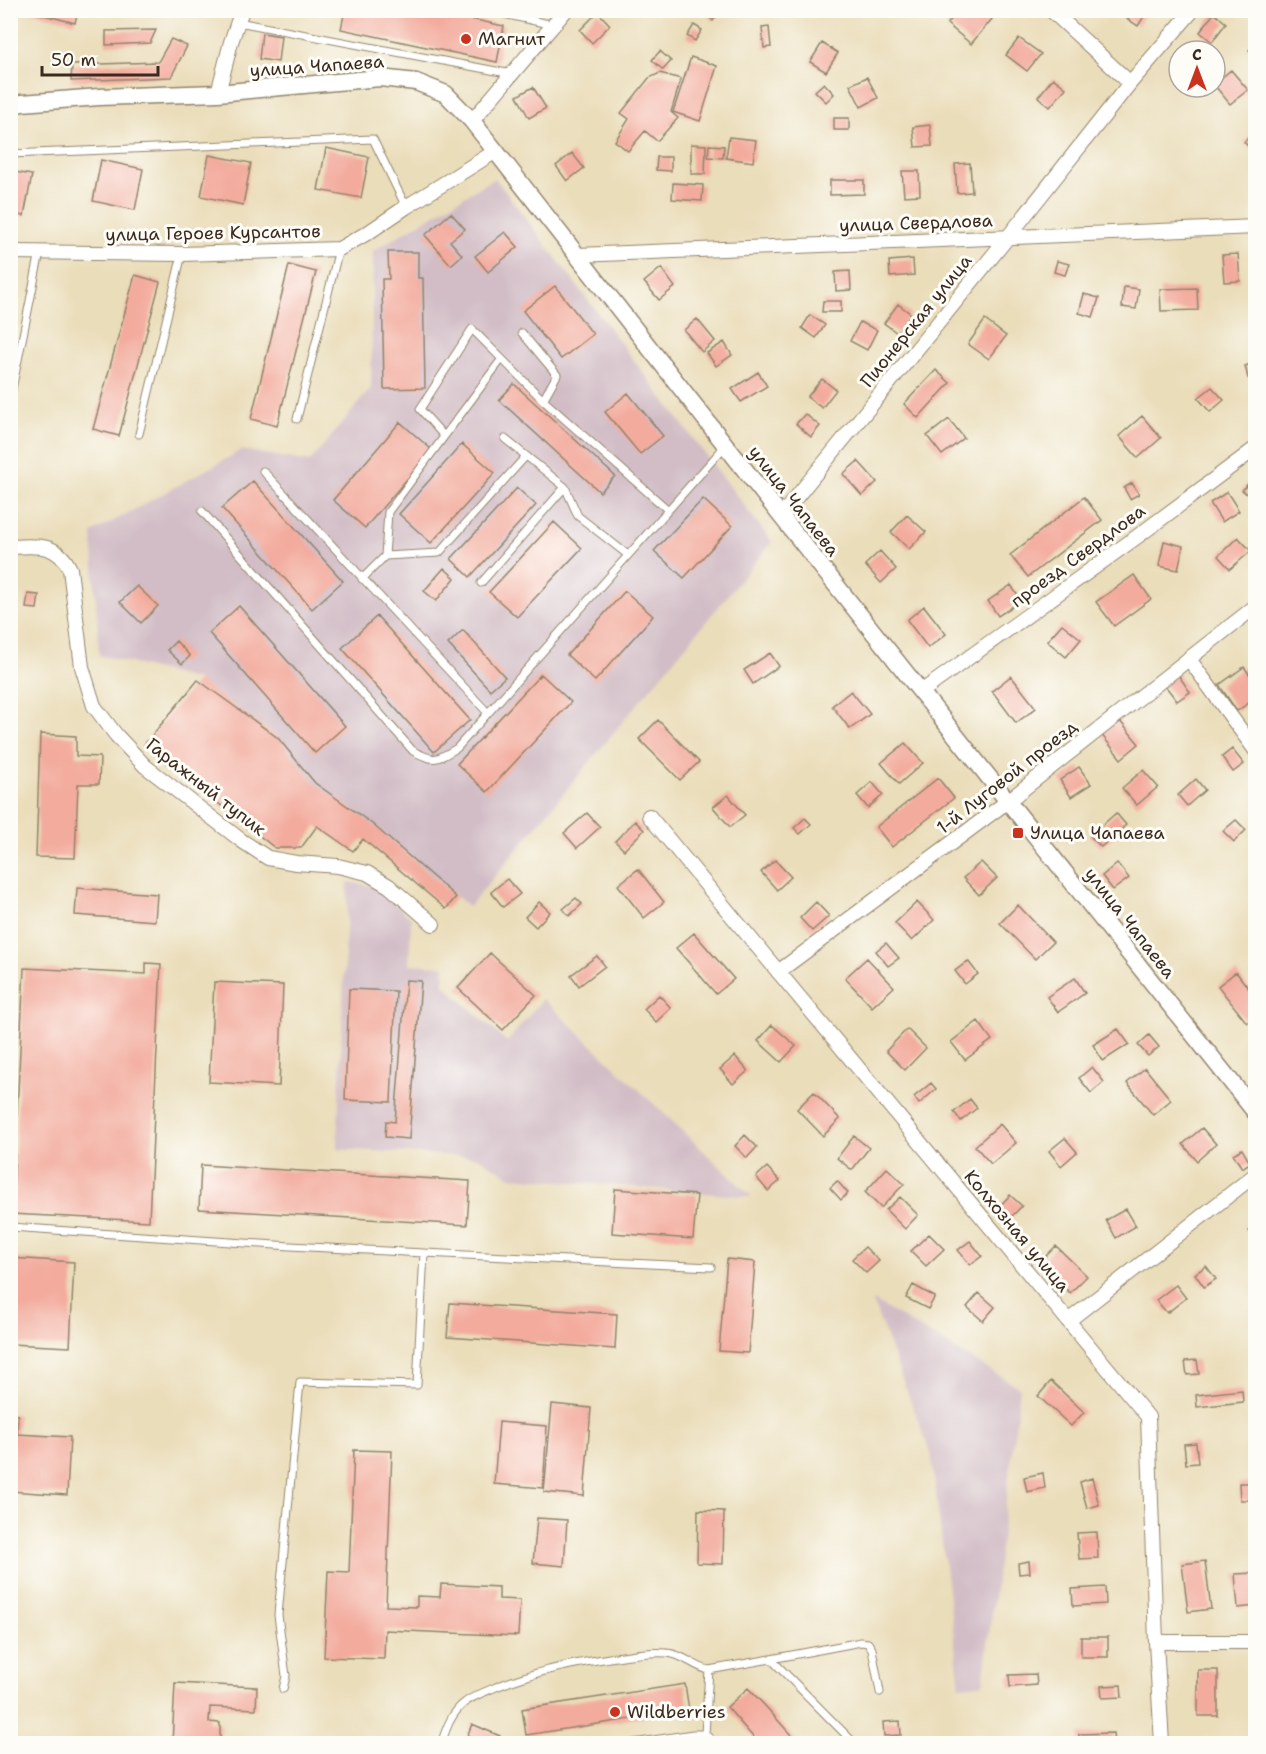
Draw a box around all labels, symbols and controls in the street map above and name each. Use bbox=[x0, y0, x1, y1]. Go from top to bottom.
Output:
place label: Магнит bbox=[478, 27, 546, 51]
marker: Магнит bbox=[459, 32, 473, 46]
scale bar bbox=[42, 39, 158, 77]
north arrow bbox=[1167, 39, 1227, 99]
text: С bbox=[1192, 44, 1202, 65]
text: 50 m bbox=[51, 48, 96, 72]
street label: улица Чапаева bbox=[249, 49, 385, 83]
street label: улица Свердлова bbox=[839, 208, 993, 238]
street label: улица Героев Курсантов bbox=[105, 219, 321, 247]
street label: Пионерская улица bbox=[855, 249, 977, 393]
street label: улица Чапаева bbox=[743, 441, 845, 561]
street label: проезд Свердлова bbox=[1006, 499, 1150, 613]
street label: 1-й Луговой проезд bbox=[932, 714, 1083, 839]
street label: Гаражный тупик bbox=[141, 733, 271, 842]
place label: Улица Чапаева bbox=[1030, 821, 1165, 845]
marker: Улица Чапаева bbox=[1011, 826, 1025, 840]
street label: улица Чапаева bbox=[1079, 863, 1181, 983]
street label: Колхозная улица bbox=[959, 1165, 1075, 1297]
place label: Wildberries bbox=[627, 1700, 726, 1724]
marker: Wildberries bbox=[608, 1705, 622, 1719]

